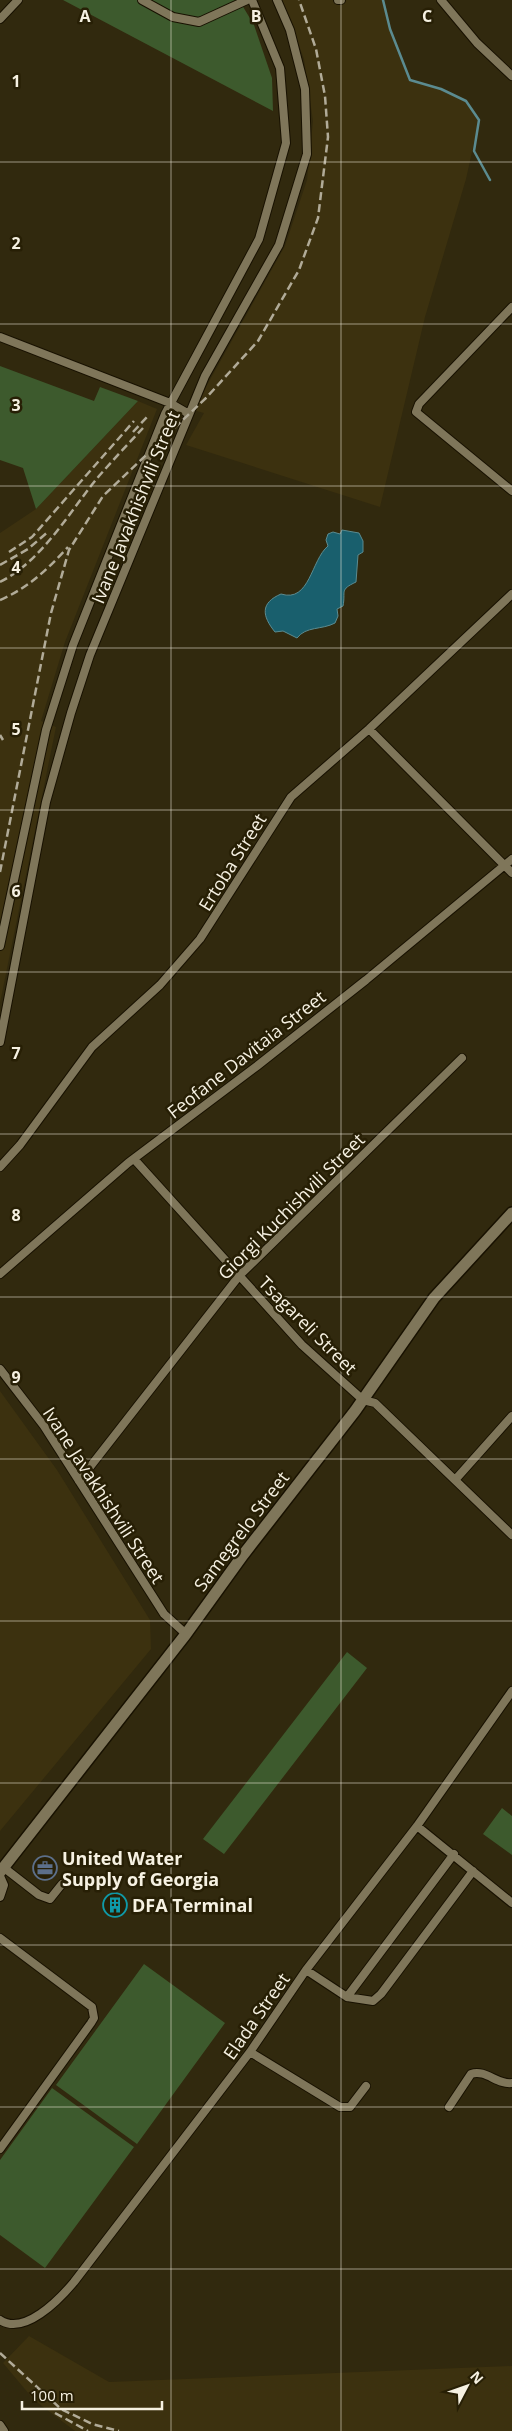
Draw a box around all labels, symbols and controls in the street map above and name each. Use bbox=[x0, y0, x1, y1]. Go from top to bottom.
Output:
text: A bbox=[79, 5, 91, 27]
text: B bbox=[251, 5, 261, 27]
text: C bbox=[422, 5, 432, 27]
text: 1 bbox=[11, 70, 21, 92]
text: 2 bbox=[11, 232, 21, 254]
text: 3 bbox=[11, 394, 21, 416]
street label: Ivane Javakhishvili Street bbox=[85, 407, 185, 607]
text: 4 bbox=[11, 556, 21, 578]
text: 5 bbox=[11, 718, 21, 740]
street label: Ertoba Street bbox=[193, 809, 271, 915]
text: 6 bbox=[11, 880, 21, 902]
street label: Feofane Davitaia Street bbox=[162, 985, 330, 1123]
text: 7 bbox=[11, 1042, 21, 1064]
street label: Giorgi Kuchishvili Street bbox=[212, 1127, 370, 1285]
text: 8 bbox=[11, 1204, 21, 1226]
street label: Tsagareli Street bbox=[254, 1271, 362, 1379]
text: 9 bbox=[11, 1366, 21, 1388]
street label: Ivane Javakhishvili Street bbox=[38, 1402, 170, 1588]
street label: Samegrelo Street bbox=[188, 1466, 294, 1596]
place label: United Water Supply of Georgia bbox=[62, 1846, 219, 1891]
office icon: United Water Supply of Georgia bbox=[32, 1855, 58, 1881]
building icon: DFA Terminal bbox=[102, 1892, 128, 1918]
place label: DFA Terminal bbox=[132, 1893, 253, 1917]
street label: Elada Street bbox=[217, 1968, 295, 2064]
north arrow bbox=[442, 2361, 492, 2411]
text: N bbox=[466, 2367, 488, 2388]
scale bar bbox=[22, 2378, 162, 2410]
text: 100 m bbox=[30, 2385, 74, 2405]

